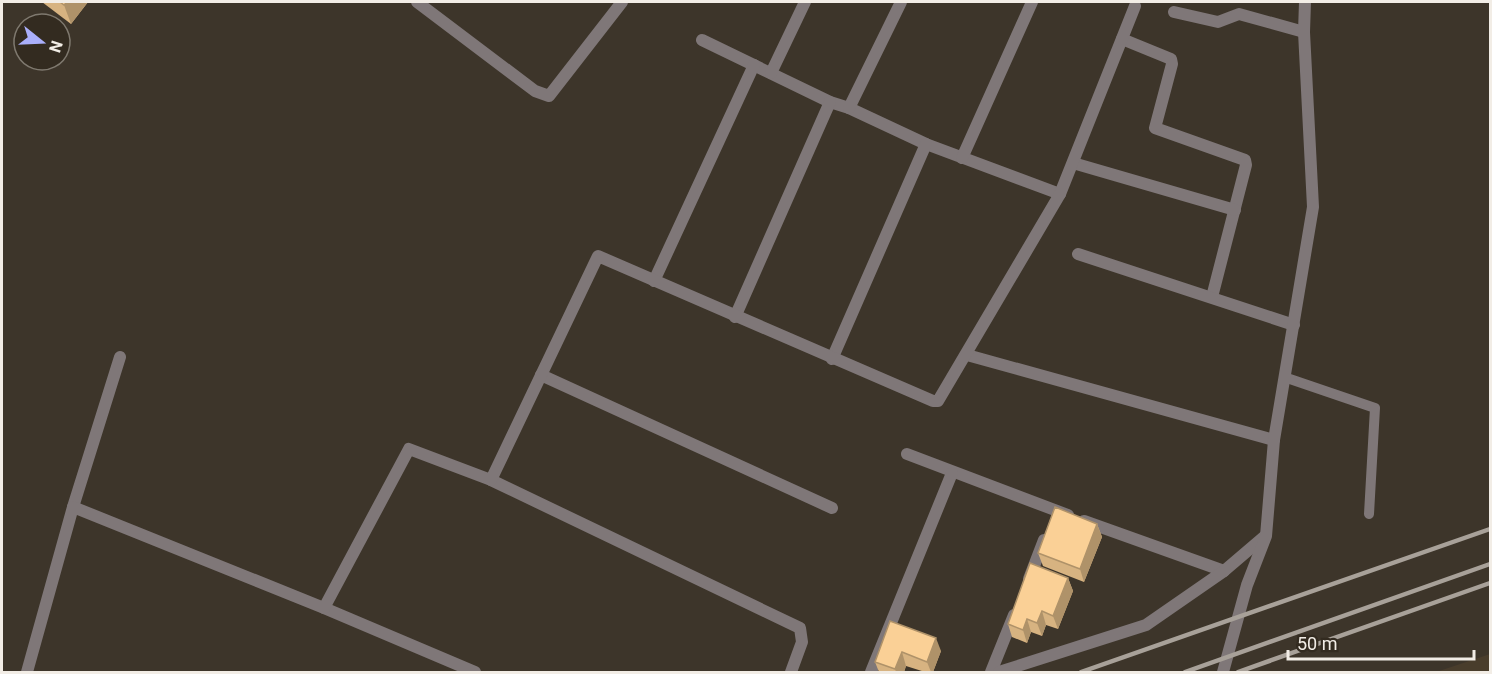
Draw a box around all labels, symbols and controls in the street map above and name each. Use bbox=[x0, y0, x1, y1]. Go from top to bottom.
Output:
north arrow bbox=[12, 12, 72, 72]
text: N bbox=[45, 38, 67, 55]
scale bar bbox=[1288, 623, 1474, 661]
text: 50 m bbox=[1297, 633, 1337, 654]

